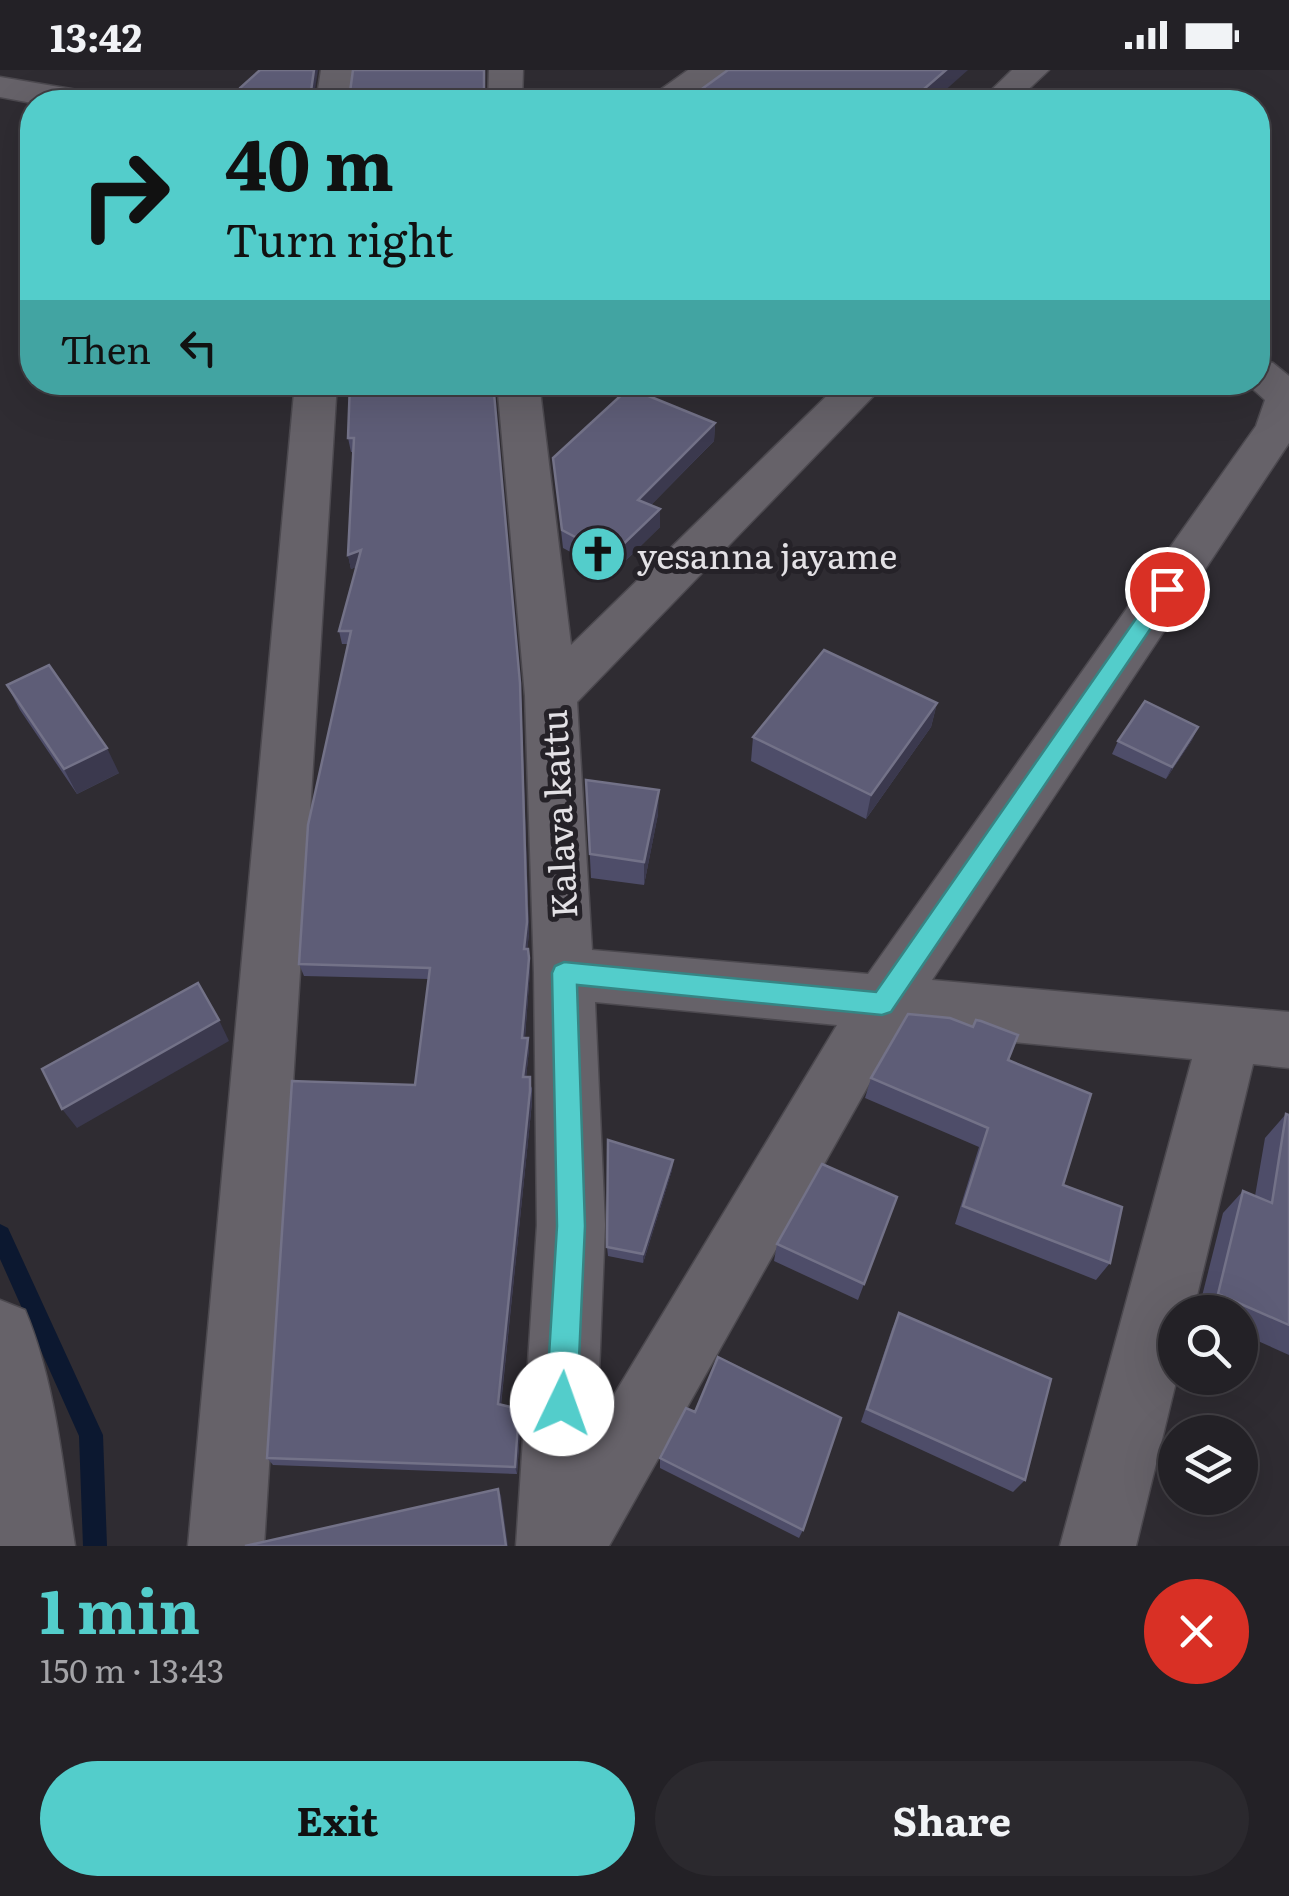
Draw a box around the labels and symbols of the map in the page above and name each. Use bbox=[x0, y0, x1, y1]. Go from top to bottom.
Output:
church icon: yesanna jayame bbox=[568, 524, 628, 584]
place label: yesanna jayame bbox=[637, 528, 897, 580]
pin bbox=[1125, 547, 1210, 632]
street label: Kalava kattu bbox=[526, 708, 588, 920]
position arrow bbox=[510, 1352, 614, 1456]

